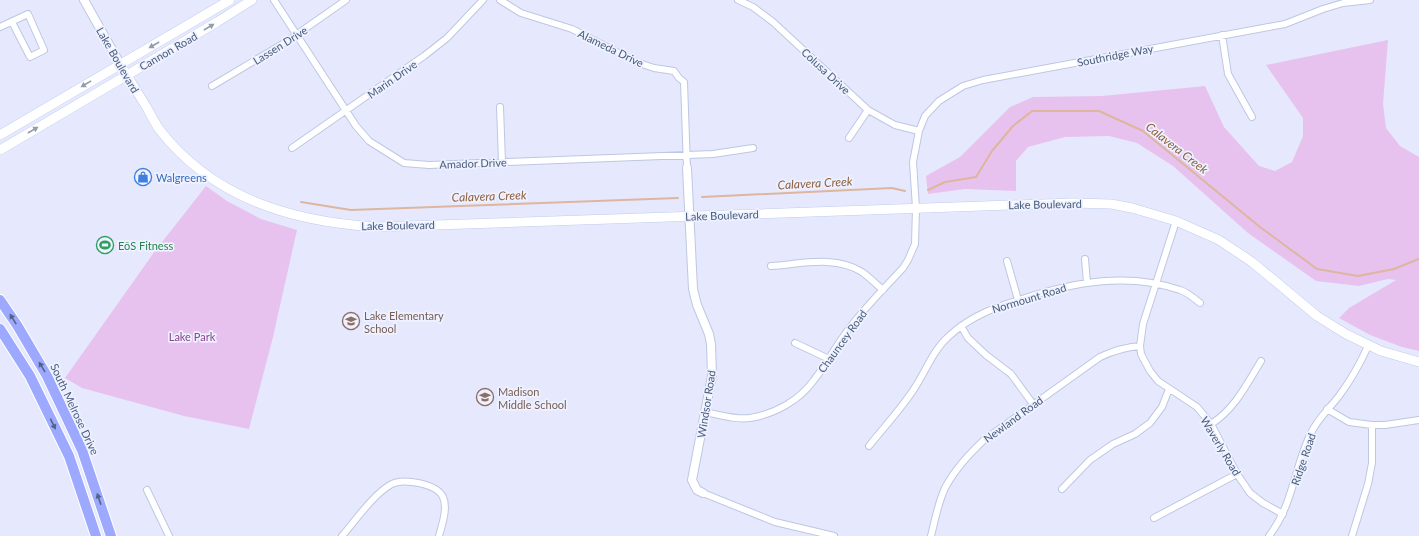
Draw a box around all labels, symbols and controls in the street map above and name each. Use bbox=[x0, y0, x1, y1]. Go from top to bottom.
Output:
street label: Lassen Drive bbox=[250, 23, 310, 67]
one-way arrow bbox=[203, 24, 215, 31]
street label: Lake Boulevard bbox=[94, 25, 142, 95]
street label: Alameda Drive bbox=[576, 27, 646, 69]
street label: Cannon Road bbox=[137, 29, 199, 73]
one-way arrow bbox=[148, 41, 160, 48]
street label: Southridge Way bbox=[1076, 41, 1154, 69]
street label: Colusa Drive bbox=[799, 45, 853, 97]
street label: Marin Drive bbox=[365, 57, 419, 101]
one-way arrow bbox=[80, 80, 92, 87]
water label: Calavera Creek bbox=[1143, 119, 1211, 177]
one-way arrow bbox=[27, 127, 39, 134]
street label: Amador Drive bbox=[439, 155, 507, 171]
shop icon: Walgreens bbox=[133, 167, 153, 187]
place label: Walgreens bbox=[156, 171, 207, 184]
water label: Calavera Creek bbox=[777, 174, 853, 192]
water label: Calavera Creek bbox=[451, 187, 527, 205]
street label: Lake Boulevard bbox=[1008, 197, 1082, 211]
street label: Lake Boulevard bbox=[685, 207, 759, 223]
street label: Lake Boulevard bbox=[361, 218, 435, 232]
sports icon: EōS Fitness bbox=[95, 235, 115, 255]
place label: EōS Fitness bbox=[118, 239, 173, 252]
street label: Normount Road bbox=[990, 281, 1068, 315]
street label: Chauncey Road bbox=[815, 307, 869, 375]
place label: Lake Elementary School bbox=[364, 309, 444, 335]
school or university icon: Lake Elementary School bbox=[341, 311, 361, 331]
one-way arrow bbox=[9, 314, 17, 324]
park label: Lake Park bbox=[169, 330, 216, 343]
one-way arrow bbox=[38, 361, 45, 373]
street label: South Melrose Drive bbox=[48, 361, 102, 457]
street label: Windsor Road bbox=[694, 369, 718, 439]
place label: Madison Middle School bbox=[498, 385, 567, 411]
school or university icon: Madison Middle School bbox=[475, 387, 495, 407]
street label: Newland Road bbox=[981, 393, 1045, 445]
street label: Waverly Road bbox=[1198, 414, 1244, 478]
one-way arrow bbox=[50, 418, 56, 430]
street label: Ridge Road bbox=[1288, 431, 1318, 487]
one-way arrow bbox=[96, 493, 102, 505]

